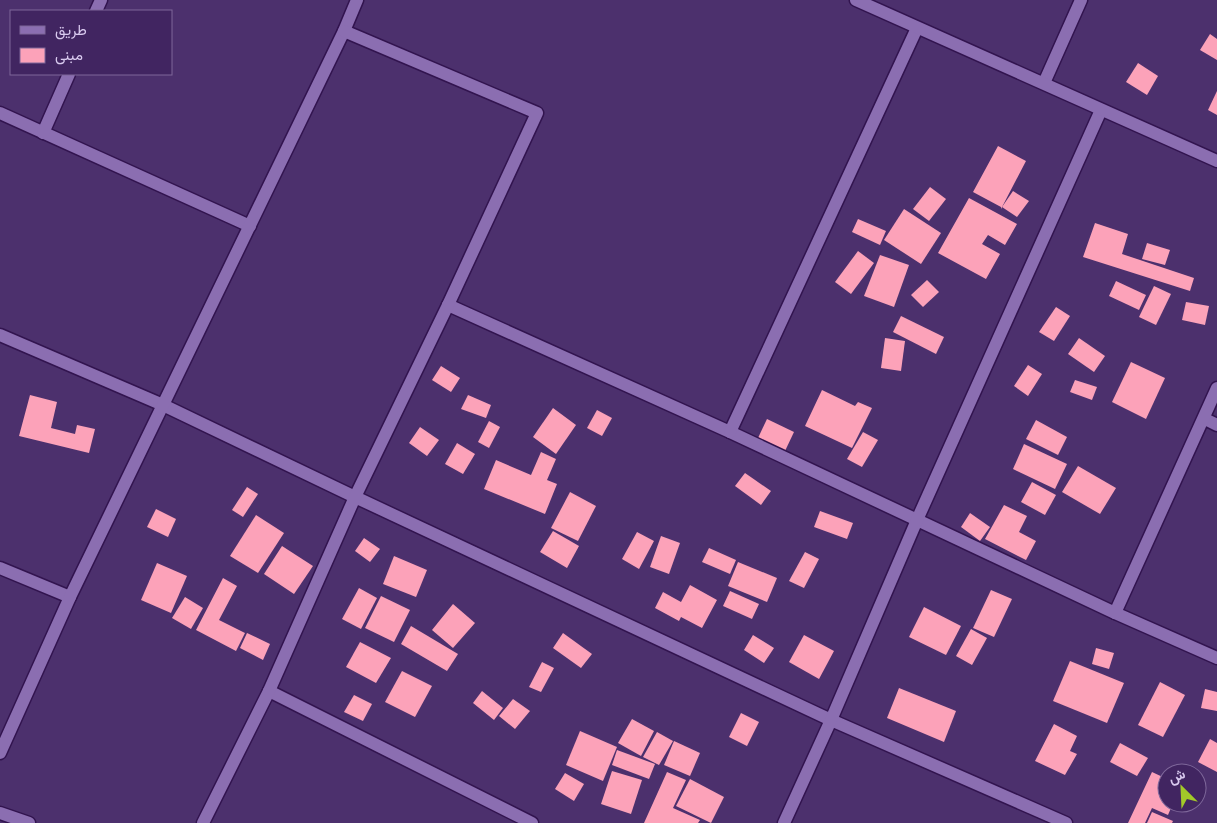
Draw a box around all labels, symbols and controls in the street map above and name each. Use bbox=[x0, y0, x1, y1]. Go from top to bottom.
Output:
legend bbox=[10, 10, 172, 75]
text: طريق bbox=[55, 18, 87, 41]
text: مبنى bbox=[55, 43, 83, 66]
north arrow bbox=[1157, 763, 1207, 813]
text: ش bbox=[1165, 763, 1189, 789]

